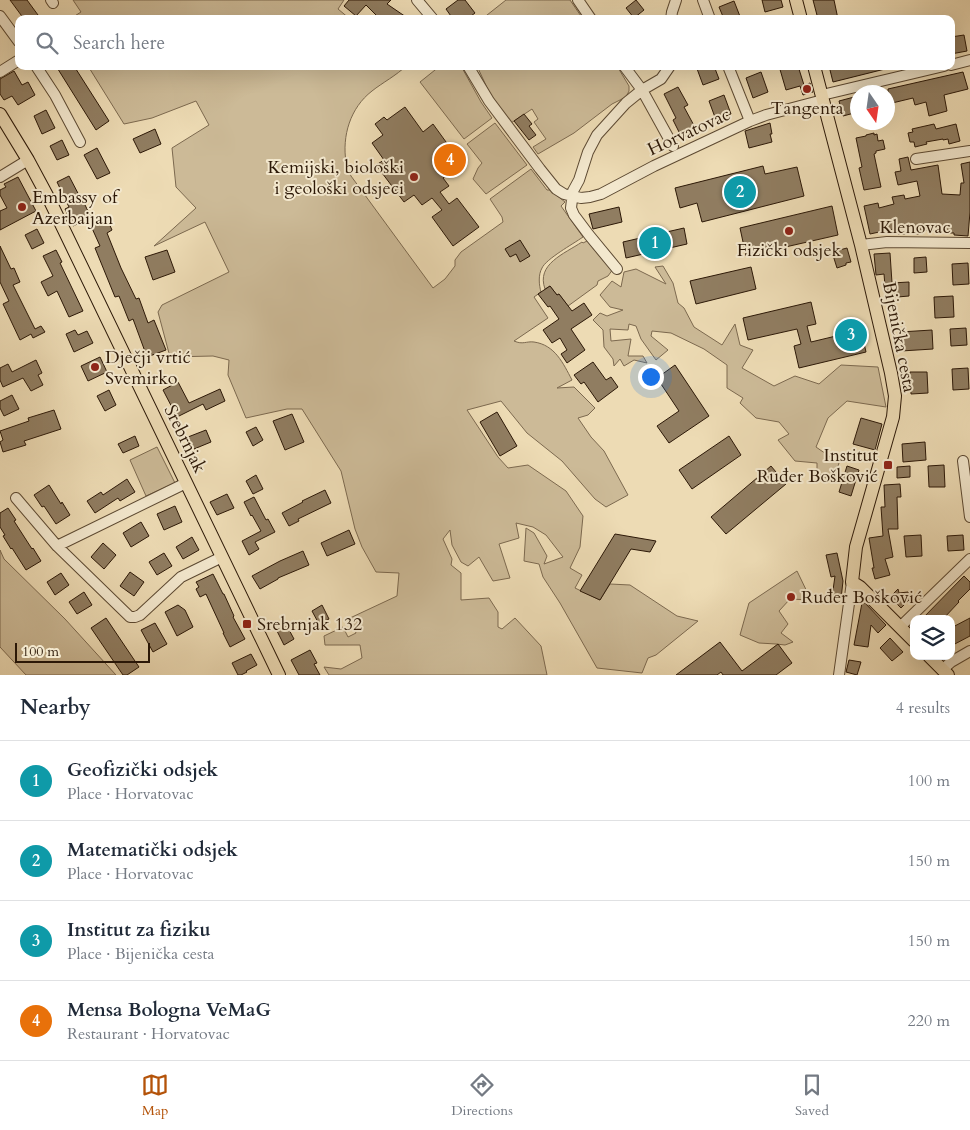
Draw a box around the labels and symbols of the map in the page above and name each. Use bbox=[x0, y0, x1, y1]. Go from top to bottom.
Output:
marker: Tangenta bbox=[801, 83, 813, 95]
north arrow bbox=[850, 85, 895, 130]
place label: Tangenta bbox=[770, 96, 844, 121]
street label: Horvatovac bbox=[644, 102, 734, 162]
pin: 4 bbox=[434, 141, 466, 179]
place label: Kemijski, biološki i geološki odsjeci bbox=[267, 155, 404, 201]
marker: Kemijski, biološki i geološki odsjeci bbox=[408, 171, 420, 183]
pin: 2 bbox=[724, 173, 756, 211]
place label: Embassy of Azerbaijan bbox=[32, 185, 121, 231]
marker: Embassy of Azerbaijan bbox=[16, 201, 28, 213]
street label: Klenovac bbox=[879, 215, 951, 240]
pin: 1 bbox=[639, 224, 671, 262]
marker: Fizički odsjek bbox=[783, 225, 795, 237]
place label: Fizički odsjek bbox=[737, 238, 842, 263]
street label: Bijenička cesta bbox=[876, 280, 922, 395]
pin: 3 bbox=[835, 316, 867, 354]
place label: Dječji vrtić Svemirko bbox=[105, 345, 191, 391]
marker: Dječji vrtić Svemirko bbox=[89, 361, 101, 373]
your location bbox=[638, 364, 664, 390]
street label: Srebrnjak bbox=[158, 401, 212, 477]
place label: Institut Ruđer Bošković bbox=[757, 443, 878, 489]
marker: Institut Ruđer Bošković bbox=[882, 459, 894, 471]
place label: Ruđer Bošković bbox=[801, 585, 922, 610]
marker: Ruđer Bošković bbox=[785, 591, 797, 603]
place label: Srebrnjak 132 bbox=[257, 612, 362, 637]
marker: Srebrnjak 132 bbox=[241, 618, 253, 630]
scale bar bbox=[15, 640, 150, 663]

